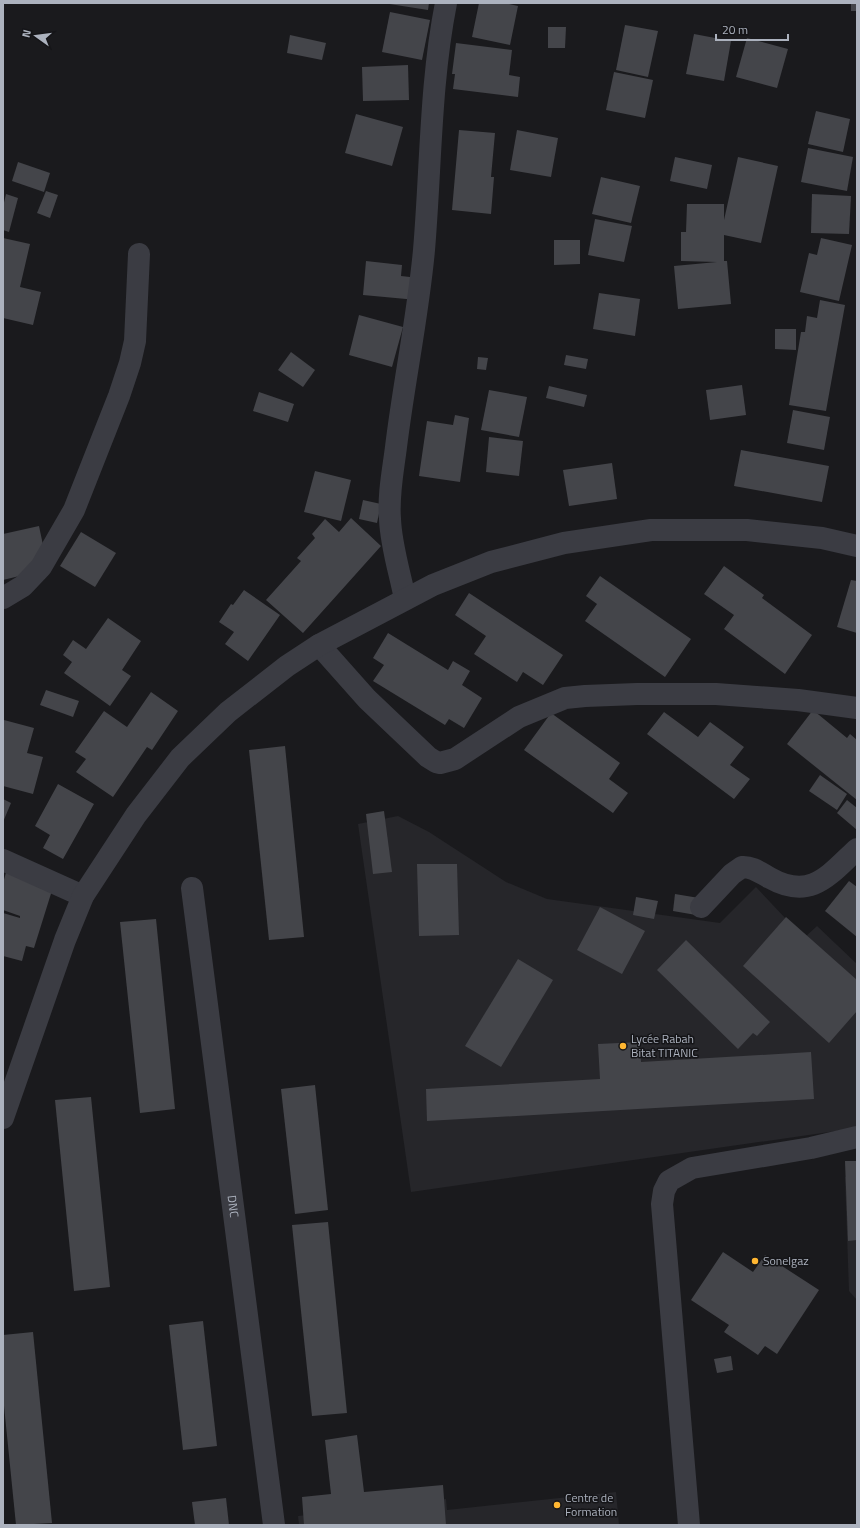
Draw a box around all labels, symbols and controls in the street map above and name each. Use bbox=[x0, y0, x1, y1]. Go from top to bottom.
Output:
north arrow bbox=[16, 16, 56, 56]
scale bar bbox=[716, 16, 788, 42]
text: 20 m bbox=[722, 20, 748, 39]
text: N bbox=[18, 28, 35, 39]
place label: Lycée Rabah Bitat TITANIC bbox=[631, 1029, 698, 1062]
marker: Lycée Rabah Bitat TITANIC bbox=[618, 1041, 628, 1051]
street label: DNC bbox=[223, 1194, 244, 1219]
place label: Sonelgaz bbox=[763, 1251, 809, 1270]
marker: Sonelgaz bbox=[750, 1256, 760, 1266]
place label: Centre de Formation bbox=[565, 1488, 617, 1521]
marker: Centre de Formation bbox=[552, 1500, 562, 1510]

